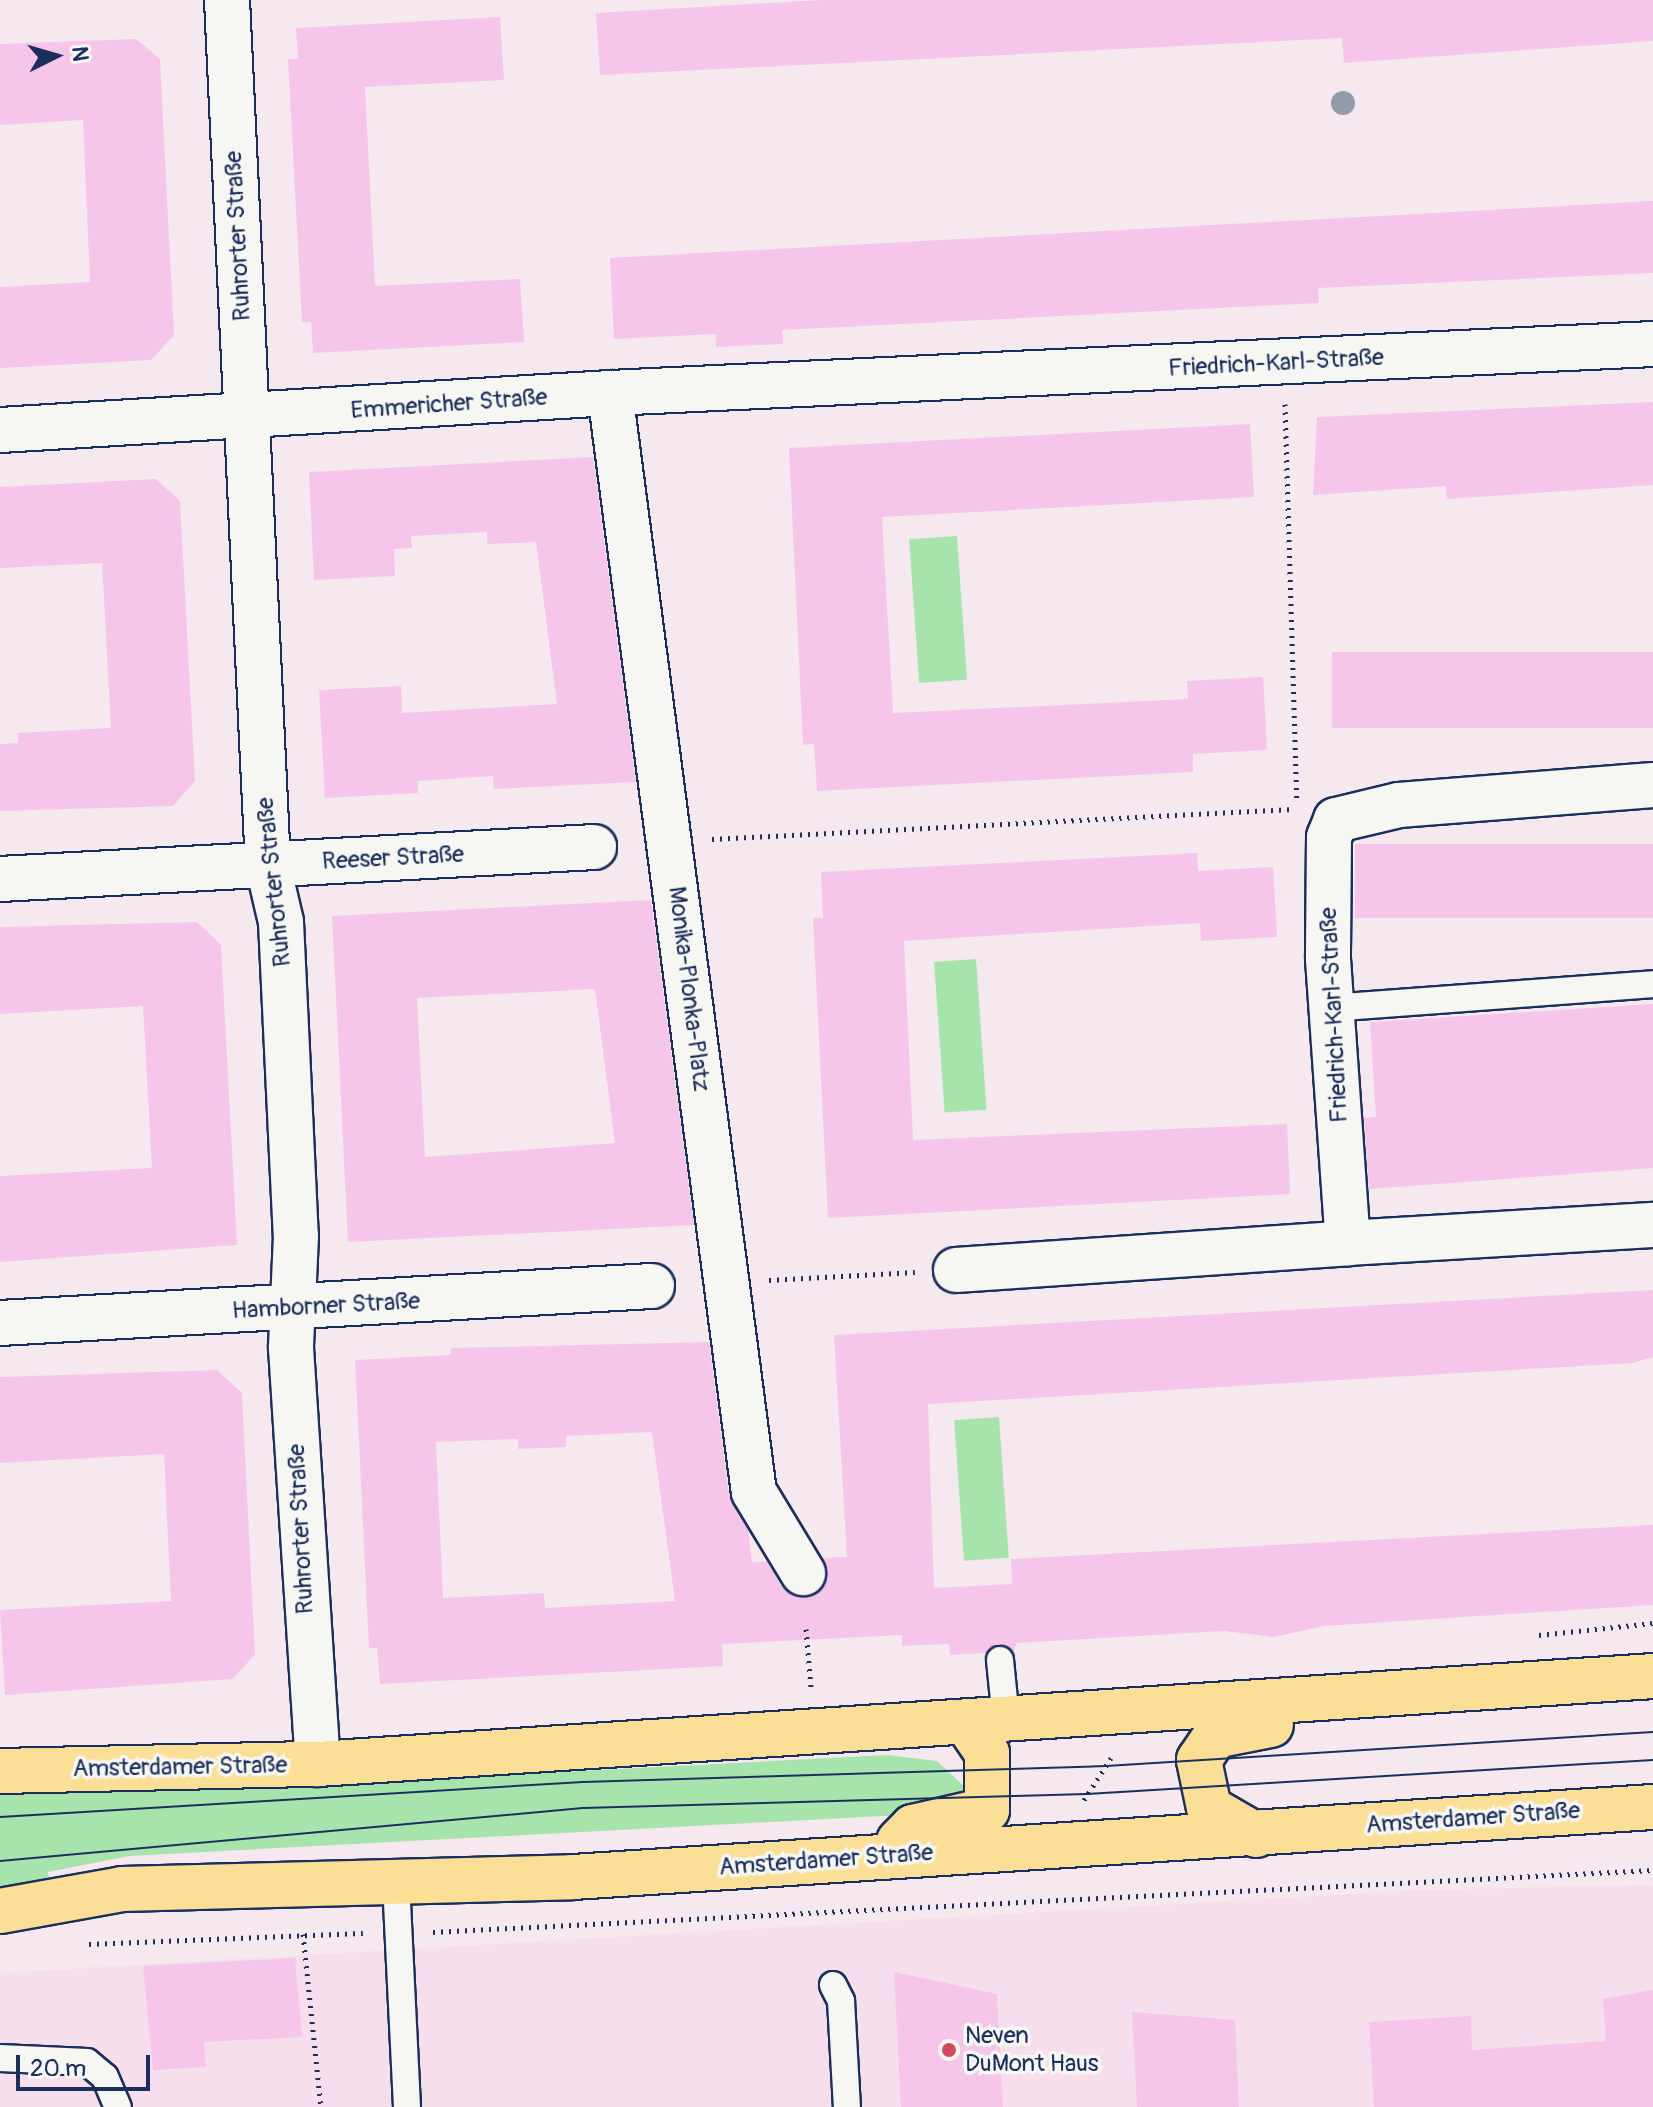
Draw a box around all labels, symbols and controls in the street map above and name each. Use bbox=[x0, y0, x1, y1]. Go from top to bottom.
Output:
north arrow bbox=[16, 16, 96, 96]
text: N bbox=[65, 45, 95, 63]
street label: Ruhrorter Straße bbox=[219, 150, 257, 322]
street label: Friedrich-Karl-Straße bbox=[1167, 343, 1385, 383]
street label: Emmericher Straße bbox=[350, 383, 548, 425]
street label: Ruhrorter Straße bbox=[251, 796, 297, 968]
street label: Reeser Straße bbox=[321, 840, 465, 876]
street label: Monika-Plonka-Platz bbox=[662, 885, 716, 1093]
street label: Friedrich-Karl-Straße bbox=[1314, 906, 1354, 1124]
street label: Hamborner Straße bbox=[231, 1287, 421, 1325]
street label: Ruhrorter Straße bbox=[282, 1443, 320, 1615]
street label: Amsterdamer Straße bbox=[72, 1751, 288, 1783]
street label: Amsterdamer Straße bbox=[1365, 1796, 1581, 1840]
street label: Amsterdamer Straße bbox=[718, 1838, 934, 1882]
place label: Neven DuMont Haus bbox=[965, 2022, 1098, 2078]
scale bar bbox=[20, 2039, 154, 2089]
marker: Neven DuMont Haus bbox=[940, 2041, 958, 2059]
text: 20 m bbox=[30, 2054, 86, 2083]

